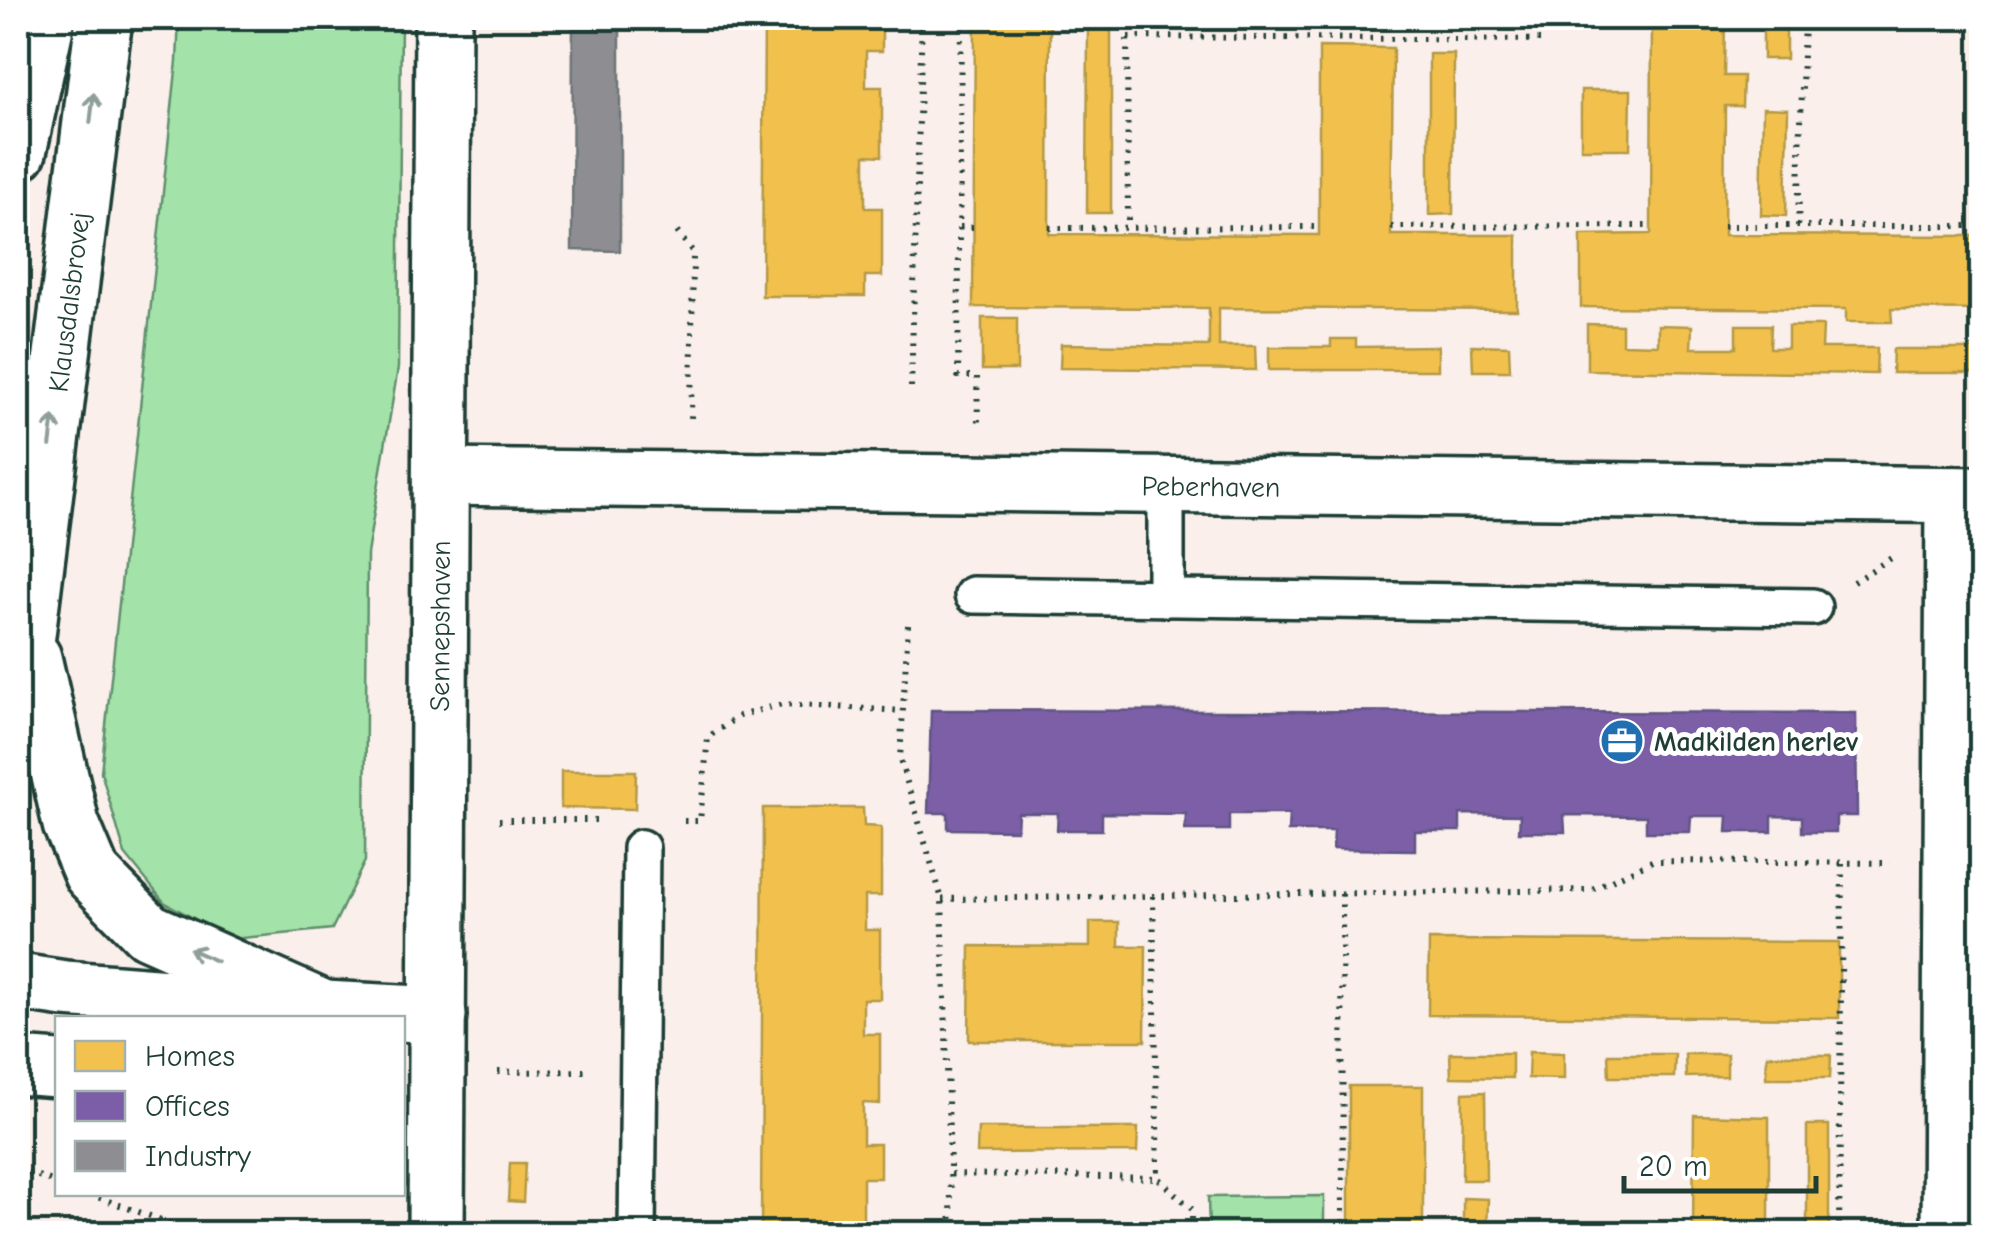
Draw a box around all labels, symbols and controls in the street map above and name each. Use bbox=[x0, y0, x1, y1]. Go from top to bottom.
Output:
one-way arrow bbox=[83, 92, 102, 125]
street label: Klausdalsbrovej bbox=[42, 210, 97, 394]
one-way arrow bbox=[43, 415, 62, 447]
street label: Peberhaven bbox=[1141, 470, 1281, 504]
street label: Sennepshaven bbox=[424, 540, 457, 712]
office icon: Madkilden herlev bbox=[1599, 718, 1645, 764]
place label: Madkilden herlev bbox=[1654, 726, 1858, 758]
one-way arrow bbox=[189, 945, 219, 964]
legend bbox=[55, 1016, 405, 1196]
text: Homes bbox=[145, 1039, 235, 1074]
text: Offices bbox=[145, 1089, 230, 1124]
scale bar bbox=[1624, 1131, 1816, 1193]
text: Industry bbox=[145, 1139, 252, 1174]
text: 20 m bbox=[1639, 1149, 1708, 1184]

